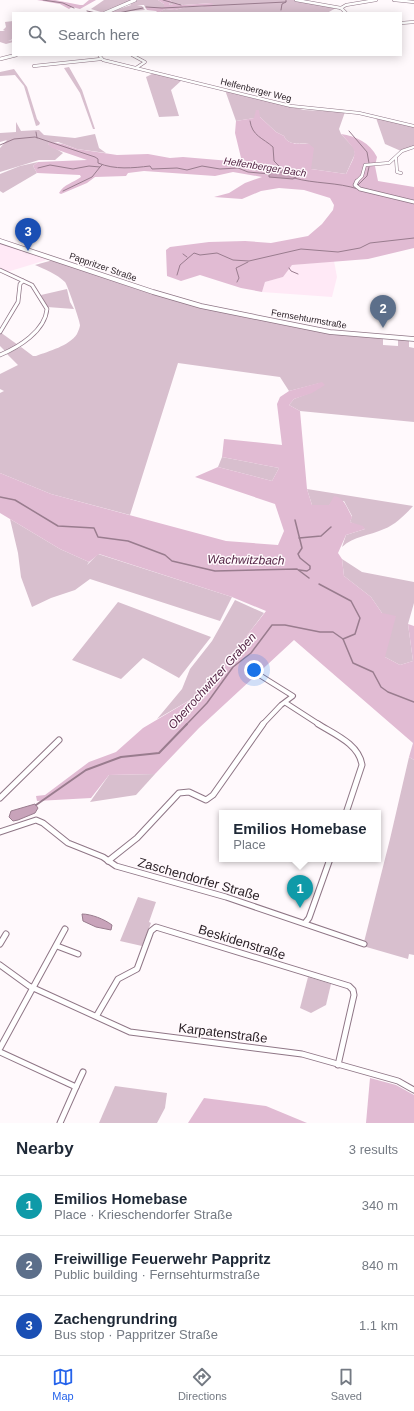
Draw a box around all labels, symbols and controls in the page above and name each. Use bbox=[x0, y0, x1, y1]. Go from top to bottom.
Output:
search box bbox=[12, 12, 402, 56]
icon: search bbox=[26, 23, 48, 45]
text: Search here bbox=[58, 26, 140, 43]
street label: Helfenberger Weg bbox=[219, 76, 293, 104]
water label: Helfenberger Bach bbox=[223, 155, 307, 179]
pin: 3 bbox=[15, 218, 41, 251]
street label: Pappritzer Straße bbox=[68, 251, 138, 283]
pin: 2 bbox=[370, 295, 396, 328]
street label: Fernsehturmstraße bbox=[270, 307, 348, 331]
water label: Wachwitzbach bbox=[207, 552, 285, 568]
water label: Oberrochwitzer Graben bbox=[165, 630, 259, 732]
your location bbox=[244, 660, 264, 680]
popup bbox=[219, 810, 381, 862]
text: Emilios Homebase bbox=[233, 820, 367, 837]
text: Place bbox=[233, 837, 266, 852]
street label: Zaschendorfer Straße bbox=[136, 854, 262, 904]
pin: 1 bbox=[287, 875, 313, 908]
street label: Beskidenstraße bbox=[197, 922, 287, 962]
street label: Karpatenstraße bbox=[178, 1020, 268, 1046]
text: Nearby bbox=[16, 1139, 74, 1158]
text: 3 results bbox=[349, 1142, 398, 1157]
text: Emilios Homebase bbox=[54, 1190, 187, 1207]
text: 1 bbox=[25, 1198, 33, 1213]
text: 340 m bbox=[362, 1198, 398, 1213]
text: Place · Krieschendorfer Straße bbox=[54, 1207, 232, 1222]
text: Freiwillige Feuerwehr Pappritz bbox=[54, 1250, 271, 1267]
text: 2 bbox=[25, 1258, 33, 1273]
text: 840 m bbox=[362, 1258, 398, 1273]
text: Public building · Fernsehturmstraße bbox=[54, 1267, 260, 1282]
text: Zachengrundring bbox=[54, 1310, 177, 1327]
text: 3 bbox=[25, 1318, 33, 1333]
text: 1.1 km bbox=[359, 1318, 398, 1333]
text: Bus stop · Pappritzer Straße bbox=[54, 1327, 218, 1342]
tab: Map bbox=[52, 1366, 74, 1402]
tab: Directions bbox=[178, 1366, 227, 1402]
tab: Saved bbox=[331, 1366, 362, 1402]

